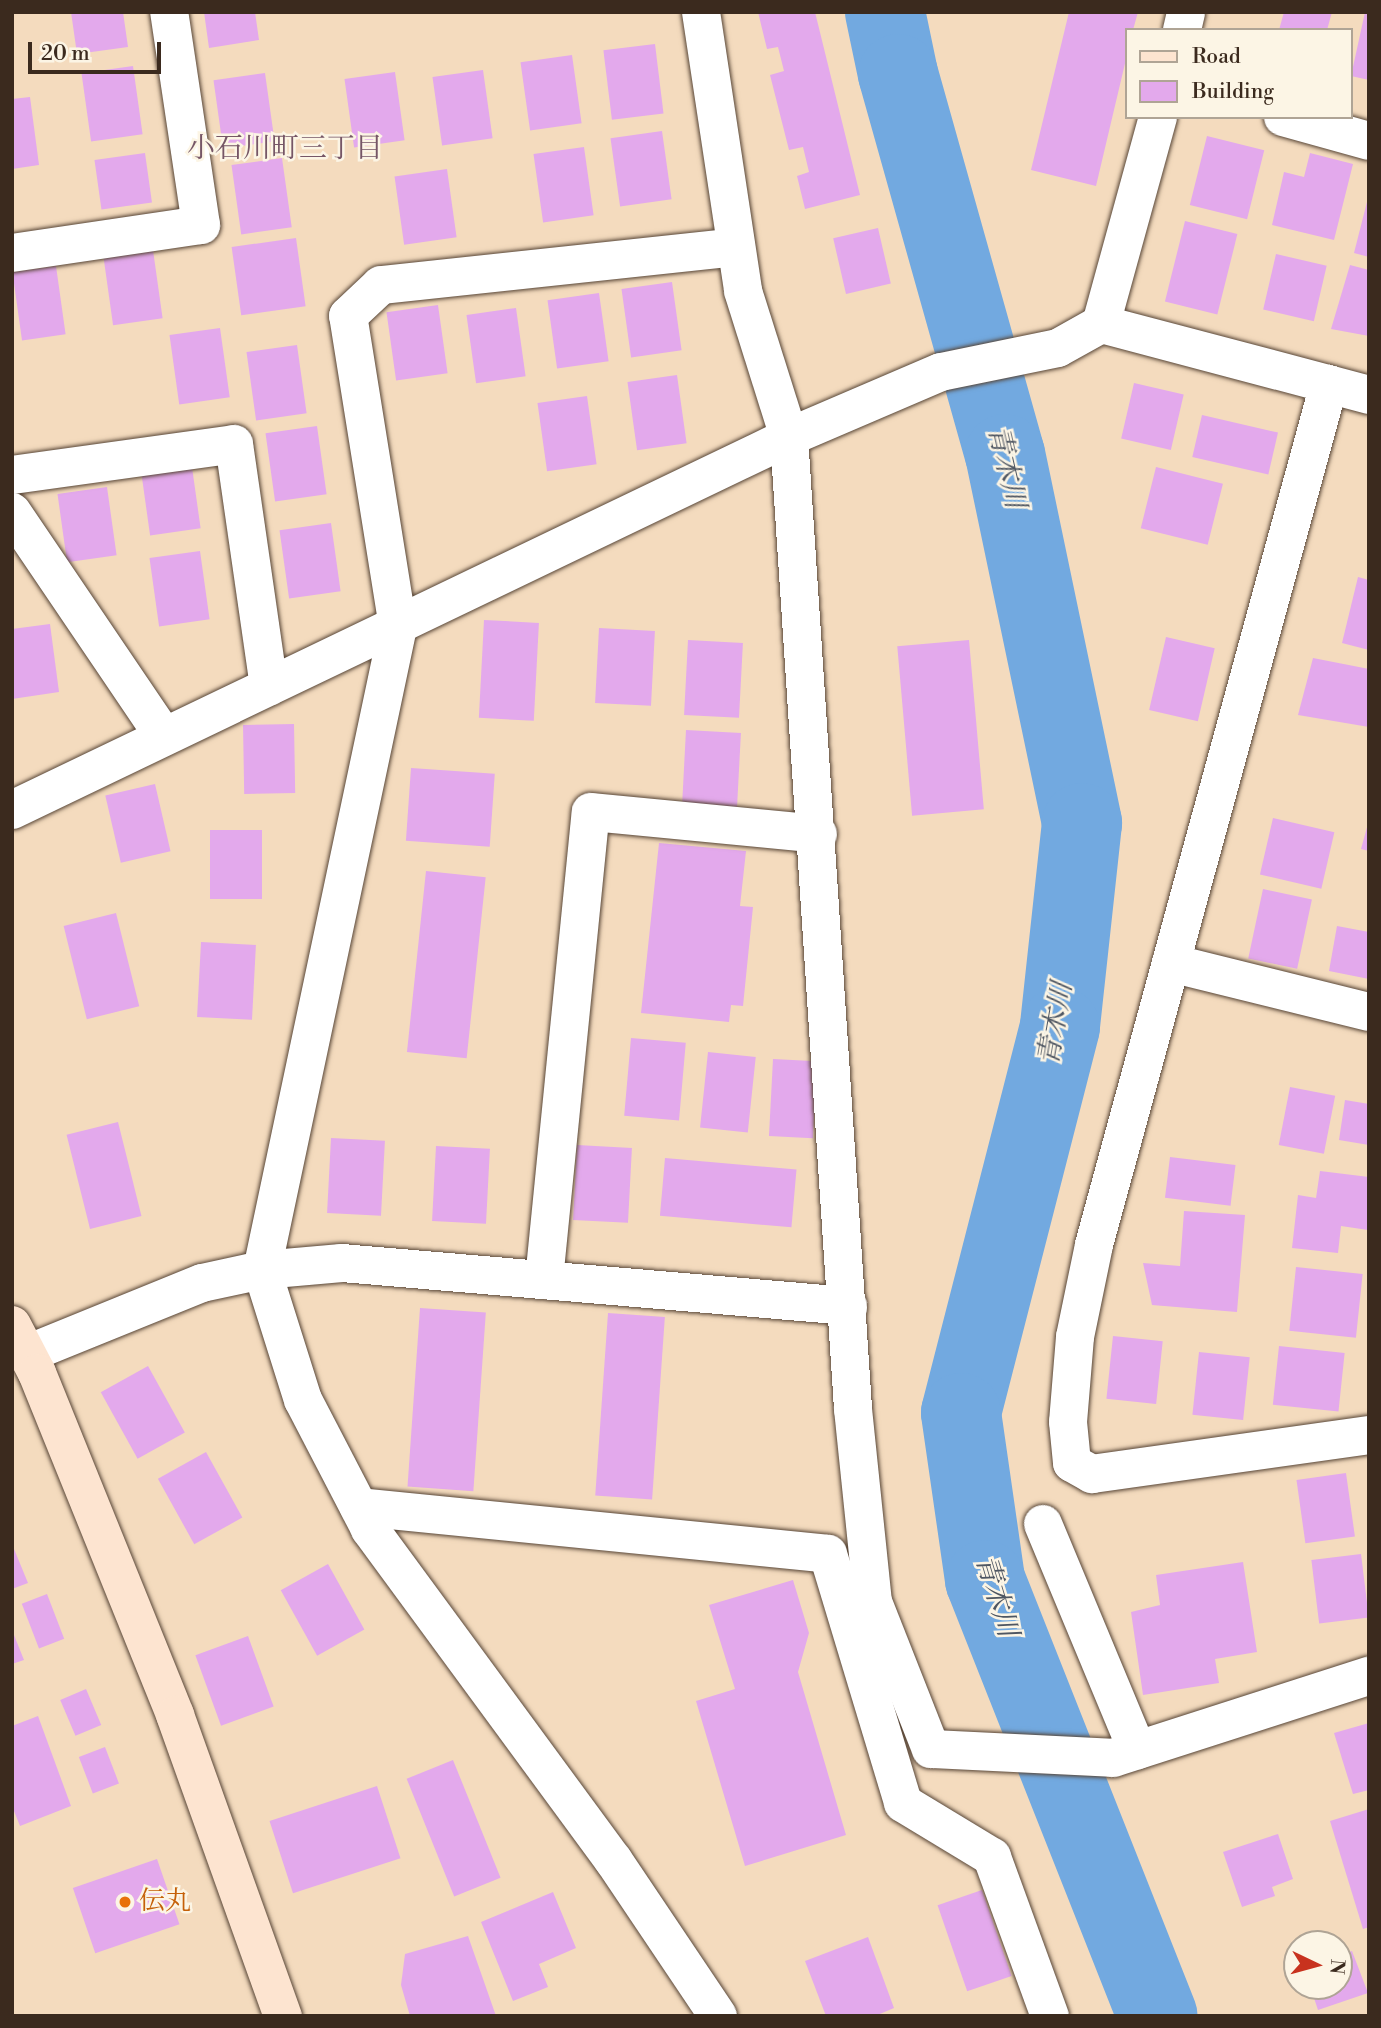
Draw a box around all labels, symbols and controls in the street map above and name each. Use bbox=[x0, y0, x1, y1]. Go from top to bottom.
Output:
scale bar bbox=[32, 28, 164, 72]
legend bbox=[1126, 28, 1353, 119]
text: 20 m bbox=[41, 41, 90, 67]
text: Road bbox=[1192, 44, 1241, 70]
text: Building bbox=[1192, 79, 1274, 105]
district label: 小石川町三丁目 bbox=[187, 132, 383, 166]
water label: 青木川 bbox=[980, 422, 1032, 512]
water label: 青木川 bbox=[1032, 980, 1080, 1068]
water label: 青木川 bbox=[968, 1551, 1024, 1641]
place label: 伝丸 bbox=[139, 1886, 191, 1918]
marker: 伝丸 bbox=[117, 1894, 133, 1910]
north arrow bbox=[1283, 1930, 1353, 2000]
text: N bbox=[1324, 1958, 1350, 1975]

